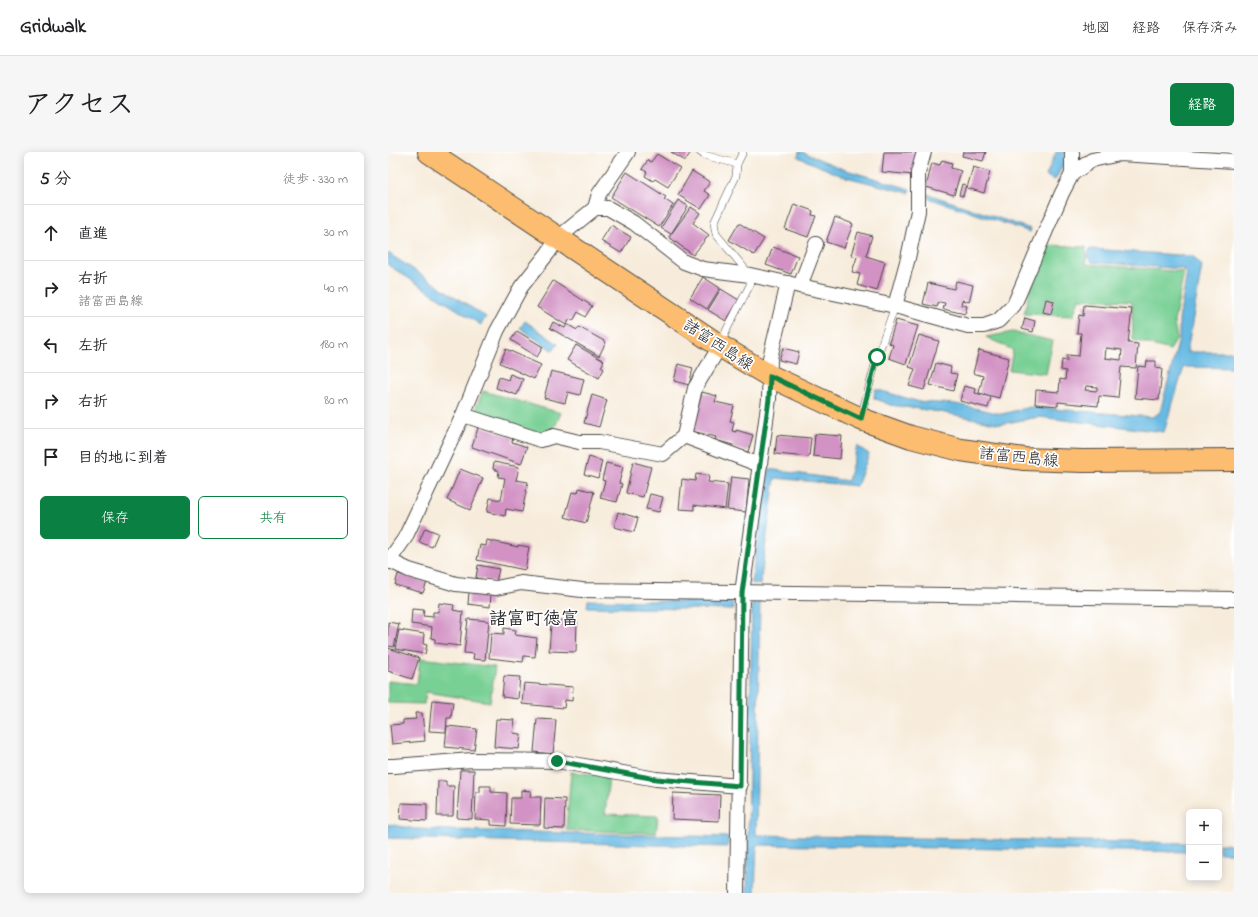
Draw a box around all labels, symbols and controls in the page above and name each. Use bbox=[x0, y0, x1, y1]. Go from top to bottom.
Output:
text: Gridwalk bbox=[20, 14, 86, 41]
text: 地図 bbox=[1082, 18, 1110, 39]
text: 経路 bbox=[1132, 18, 1160, 39]
text: 保存済み bbox=[1182, 18, 1238, 39]
button: 経路 bbox=[1170, 83, 1234, 126]
text: アクセス bbox=[24, 86, 134, 127]
text: 5 分 bbox=[40, 167, 71, 192]
text: 徒歩 · 330 m bbox=[283, 170, 348, 189]
icon: ahead bbox=[40, 222, 62, 244]
text: 直進 bbox=[78, 223, 108, 245]
text: 30 m bbox=[324, 223, 348, 242]
text: 右折 bbox=[78, 268, 108, 290]
icon: right bbox=[40, 278, 62, 300]
text: 40 m bbox=[324, 279, 348, 298]
text: 諸富西島線 bbox=[78, 292, 143, 311]
street label: 諸富西島線 bbox=[678, 314, 758, 378]
icon: left bbox=[40, 334, 62, 356]
text: 左折 bbox=[78, 335, 108, 357]
text: 180 m bbox=[320, 335, 348, 354]
route start bbox=[868, 348, 886, 366]
icon: right bbox=[40, 390, 62, 412]
text: 右折 bbox=[78, 391, 108, 413]
text: 80 m bbox=[324, 391, 348, 410]
street label: 諸富西島線 bbox=[978, 442, 1060, 474]
icon: arrive bbox=[40, 446, 62, 468]
text: 目的地に到着 bbox=[78, 447, 168, 469]
button: 保存 bbox=[40, 496, 190, 539]
button: 共有 bbox=[198, 496, 348, 539]
district label: 諸富町徳富 bbox=[489, 607, 579, 633]
route end bbox=[548, 752, 566, 770]
map controls bbox=[1186, 809, 1222, 881]
button: + bbox=[1186, 809, 1222, 845]
button: − bbox=[1186, 845, 1222, 881]

